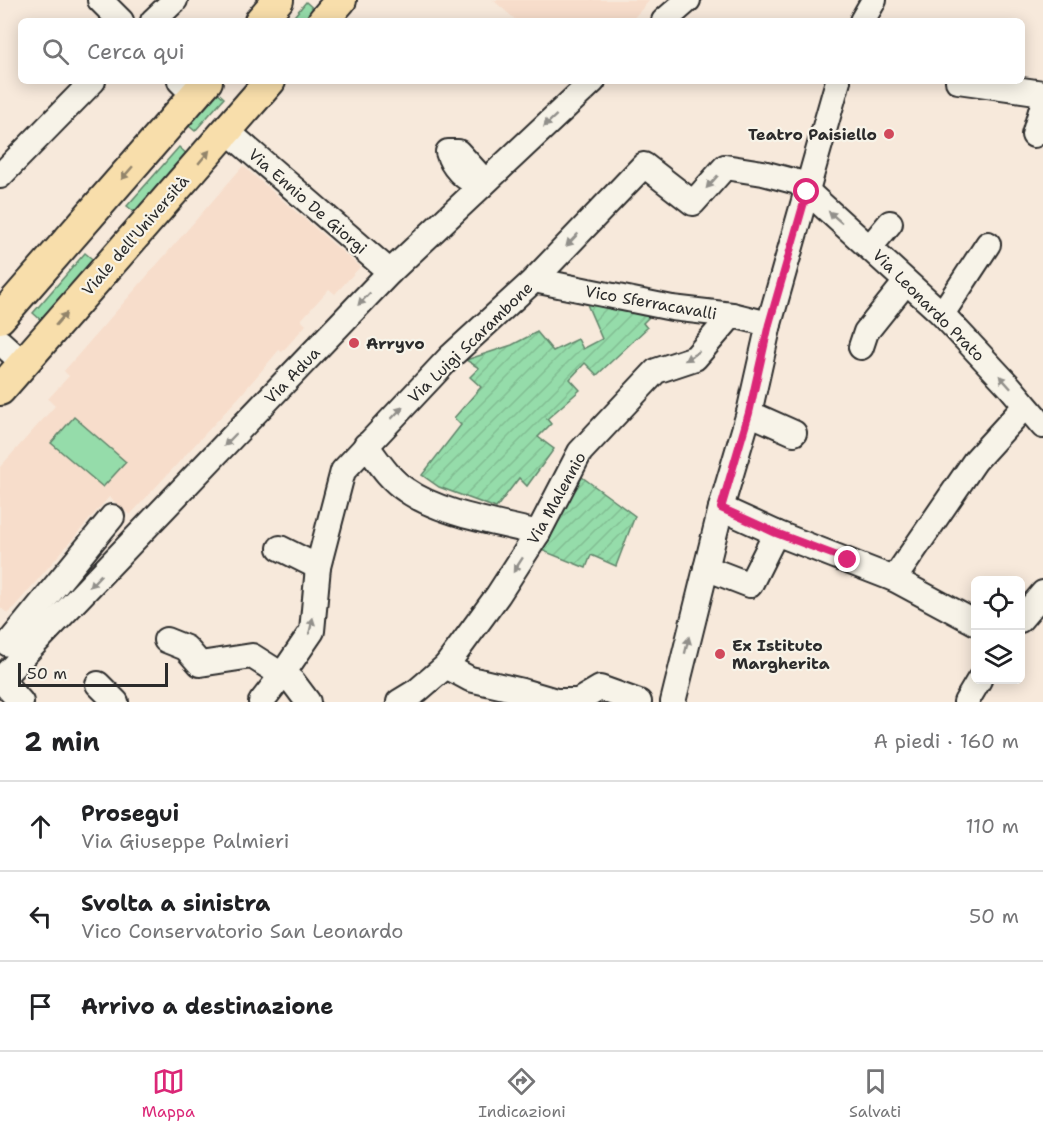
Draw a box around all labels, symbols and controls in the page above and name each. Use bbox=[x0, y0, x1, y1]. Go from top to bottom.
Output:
search box bbox=[18, 18, 1025, 84]
icon: search bbox=[39, 35, 72, 68]
text: Cerca qui bbox=[87, 37, 185, 66]
one-way arrow bbox=[544, 113, 558, 127]
place label: Teatro Paisiello bbox=[748, 124, 877, 145]
marker: Teatro Paisiello bbox=[882, 127, 896, 141]
street label: Via Ennio De Giorgi bbox=[244, 144, 371, 259]
one-way arrow bbox=[197, 150, 210, 165]
one-way arrow bbox=[120, 165, 134, 180]
street label: Viale dell'Università bbox=[77, 171, 193, 300]
one-way arrow bbox=[706, 174, 719, 189]
route start bbox=[793, 178, 819, 204]
one-way arrow bbox=[828, 210, 843, 224]
one-way arrow bbox=[566, 232, 580, 246]
street label: Via Leonardo Prato bbox=[868, 245, 989, 366]
street label: Via Luigi Scarambone bbox=[403, 277, 537, 408]
street label: Vico Sferracavalli bbox=[583, 281, 718, 324]
one-way arrow bbox=[357, 292, 371, 307]
one-way arrow bbox=[54, 312, 67, 327]
place label: Arryvo bbox=[366, 333, 425, 354]
marker: Arryvo bbox=[347, 336, 361, 350]
street label: Via Adua bbox=[260, 342, 325, 408]
one-way arrow bbox=[684, 351, 700, 362]
one-way arrow bbox=[999, 375, 1012, 390]
one-way arrow bbox=[389, 407, 403, 421]
one-way arrow bbox=[223, 433, 237, 447]
street label: Via Malennio bbox=[522, 448, 591, 548]
route end bbox=[834, 546, 860, 572]
one-way arrow bbox=[512, 556, 524, 572]
one-way arrow bbox=[88, 574, 102, 589]
map controls bbox=[971, 576, 1025, 684]
button: locate bbox=[971, 576, 1025, 630]
one-way arrow bbox=[307, 616, 316, 635]
button: layers bbox=[971, 630, 1025, 684]
place label: Ex Istituto Margherita bbox=[732, 635, 830, 674]
one-way arrow bbox=[682, 636, 692, 654]
marker: Ex Istituto Margherita bbox=[713, 647, 727, 661]
scale bar bbox=[18, 660, 168, 688]
text: 50 m bbox=[27, 663, 67, 684]
text: 2 min bbox=[24, 724, 100, 759]
text: A piedi · 160 m bbox=[873, 728, 1019, 754]
text: Prosegui bbox=[81, 799, 179, 828]
icon: ahead bbox=[24, 810, 57, 843]
text: 110 m bbox=[965, 813, 1019, 839]
text: Via Giuseppe Palmieri bbox=[81, 828, 289, 854]
text: Svolta a sinistra bbox=[81, 889, 270, 918]
icon: left bbox=[24, 900, 57, 933]
text: 50 m bbox=[969, 903, 1019, 929]
text: Vico Conservatorio San Leonardo bbox=[81, 918, 403, 944]
icon: arrive bbox=[24, 990, 57, 1023]
text: Arrivo a destinazione bbox=[81, 992, 333, 1021]
tab: Mappa bbox=[142, 1065, 195, 1122]
tab: Indicazioni bbox=[478, 1065, 566, 1122]
tab: Salvati bbox=[849, 1065, 901, 1122]

